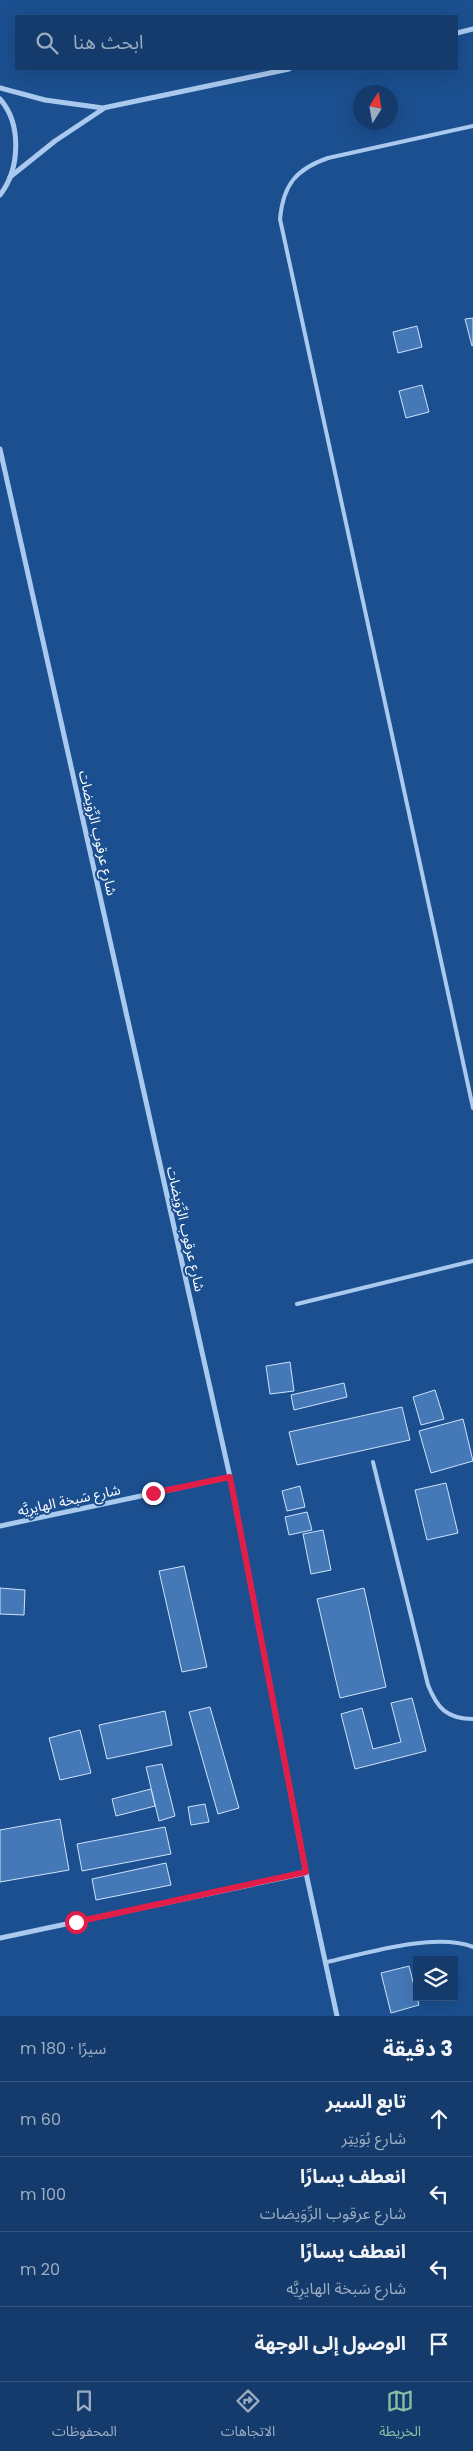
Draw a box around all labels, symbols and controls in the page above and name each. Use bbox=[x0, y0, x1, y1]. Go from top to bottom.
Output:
search box bbox=[15, 15, 458, 70]
icon: search bbox=[33, 29, 61, 57]
text: ابحث هنا bbox=[73, 29, 144, 56]
north arrow bbox=[353, 85, 398, 130]
street label: شارع عرقوب الرِّوَيضات bbox=[73, 768, 122, 898]
street label: شارع عرقوب الرِّوَيضات bbox=[161, 1164, 210, 1294]
street label: شارع سَبخة الهايرِيَّه bbox=[16, 1479, 123, 1522]
route end bbox=[142, 1482, 165, 1505]
route start bbox=[65, 1911, 88, 1934]
map controls bbox=[413, 1956, 458, 2001]
button: layers bbox=[413, 1956, 458, 2001]
text: 3 دقيقة bbox=[383, 2034, 453, 2063]
text: سيرًا · 180 m bbox=[20, 2037, 106, 2060]
text: تابع السير bbox=[326, 2088, 406, 2115]
icon: ahead bbox=[425, 2105, 453, 2133]
text: 60 m bbox=[20, 2108, 61, 2131]
text: شارع بُوَيتِر bbox=[342, 2127, 406, 2150]
text: انعطف يسارًا bbox=[300, 2163, 406, 2190]
icon: left bbox=[425, 2180, 453, 2208]
text: 100 m bbox=[20, 2183, 66, 2206]
text: شارع عرقوب الرِّوَيضات bbox=[260, 2202, 406, 2225]
text: انعطف يسارًا bbox=[300, 2238, 406, 2265]
icon: left bbox=[425, 2255, 453, 2283]
text: 20 m bbox=[20, 2258, 60, 2281]
text: شارع سَبخة الهايرِيَّه bbox=[286, 2277, 406, 2300]
text: الوصول إلى الوجهة bbox=[254, 2330, 406, 2357]
icon: arrive bbox=[425, 2330, 453, 2358]
tab: المحفوظات bbox=[52, 2387, 117, 2446]
tab: الاتجاهات bbox=[221, 2387, 275, 2446]
tab: الخريطة bbox=[379, 2387, 421, 2446]

